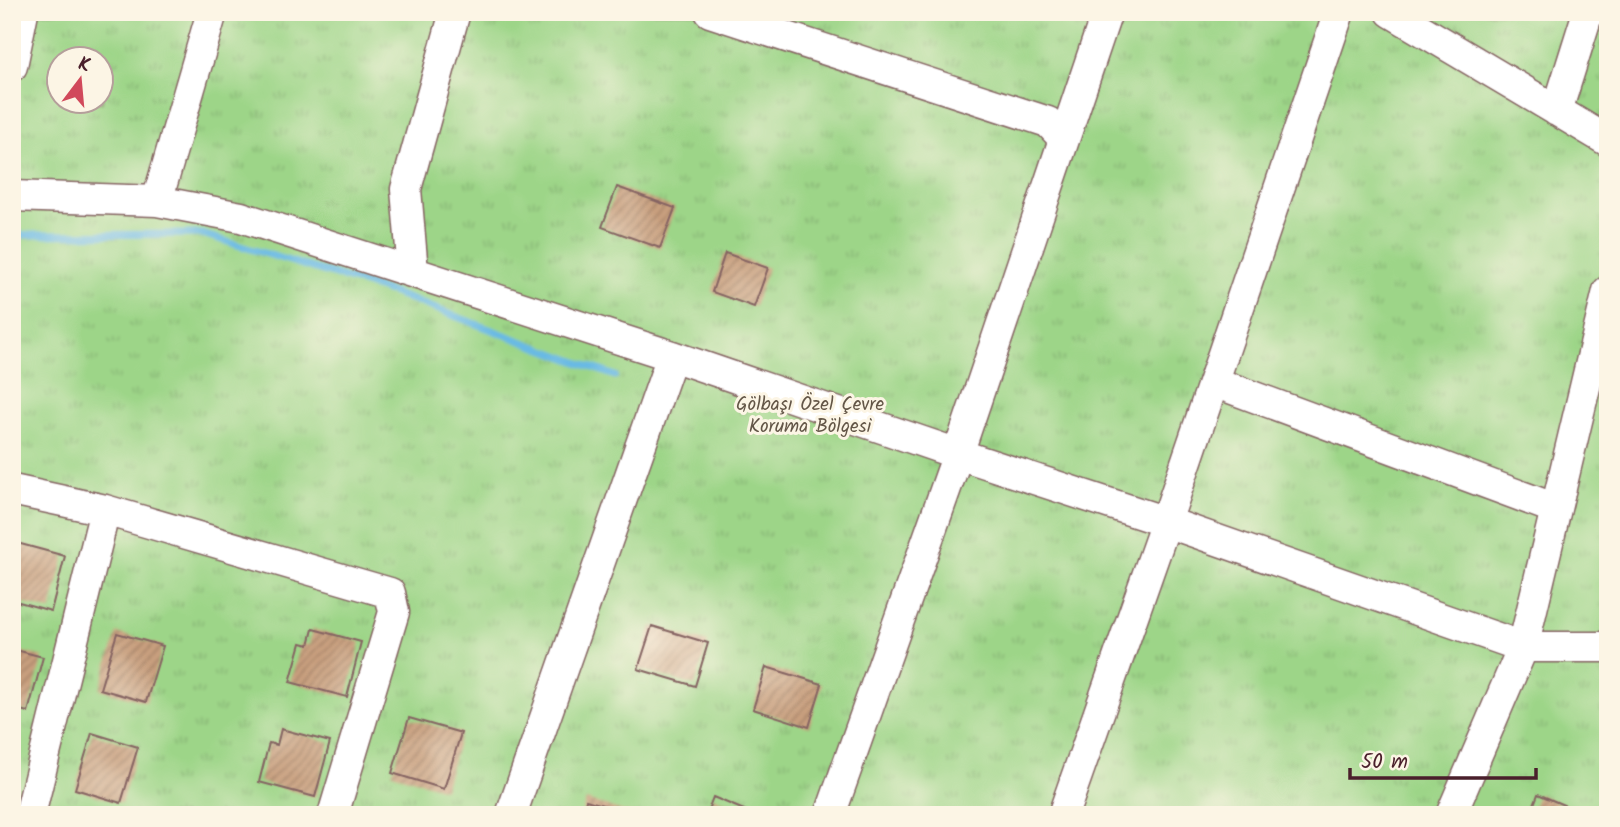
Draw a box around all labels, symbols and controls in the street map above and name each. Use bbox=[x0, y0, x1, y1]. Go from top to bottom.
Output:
north arrow bbox=[46, 46, 116, 116]
text: K bbox=[74, 50, 94, 82]
park label: Gölbaşı Özel Çevre Koruma Bölgesi bbox=[736, 390, 884, 442]
scale bar bbox=[1350, 736, 1536, 780]
text: 50 m bbox=[1361, 746, 1408, 779]

